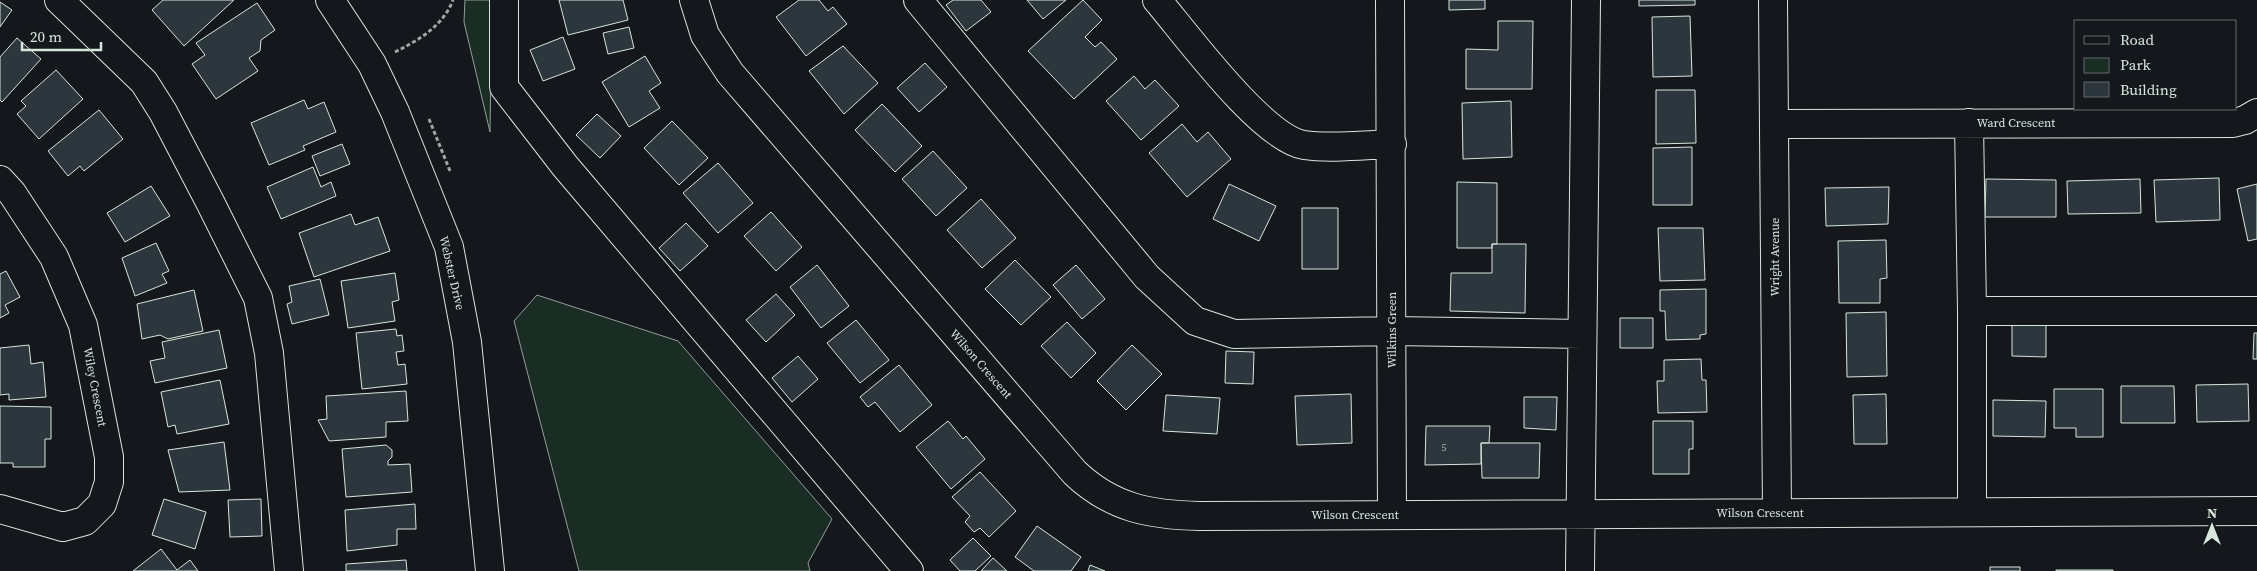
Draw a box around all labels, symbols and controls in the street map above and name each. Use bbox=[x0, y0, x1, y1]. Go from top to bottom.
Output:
scale bar bbox=[22, 20, 101, 52]
legend bbox=[2074, 20, 2237, 110]
text: 20 m bbox=[30, 26, 62, 47]
text: Road bbox=[2120, 29, 2154, 50]
text: Park bbox=[2120, 54, 2152, 75]
text: Building bbox=[2120, 79, 2177, 100]
street label: Ward Crescent bbox=[1977, 115, 2055, 131]
street label: Wright Avenue bbox=[1767, 218, 1783, 296]
street label: Webster Drive bbox=[436, 234, 468, 312]
street label: Wilkins Green bbox=[1384, 292, 1400, 368]
street label: Wilson Crescent bbox=[946, 326, 1016, 402]
street label: Wiley Crescent bbox=[79, 346, 111, 428]
house number: 5 bbox=[1442, 441, 1447, 454]
north arrow bbox=[2187, 501, 2237, 551]
text: N bbox=[2207, 503, 2217, 523]
street label: Wilson Crescent bbox=[1716, 505, 1804, 521]
street label: Wilson Crescent bbox=[1311, 507, 1399, 523]

